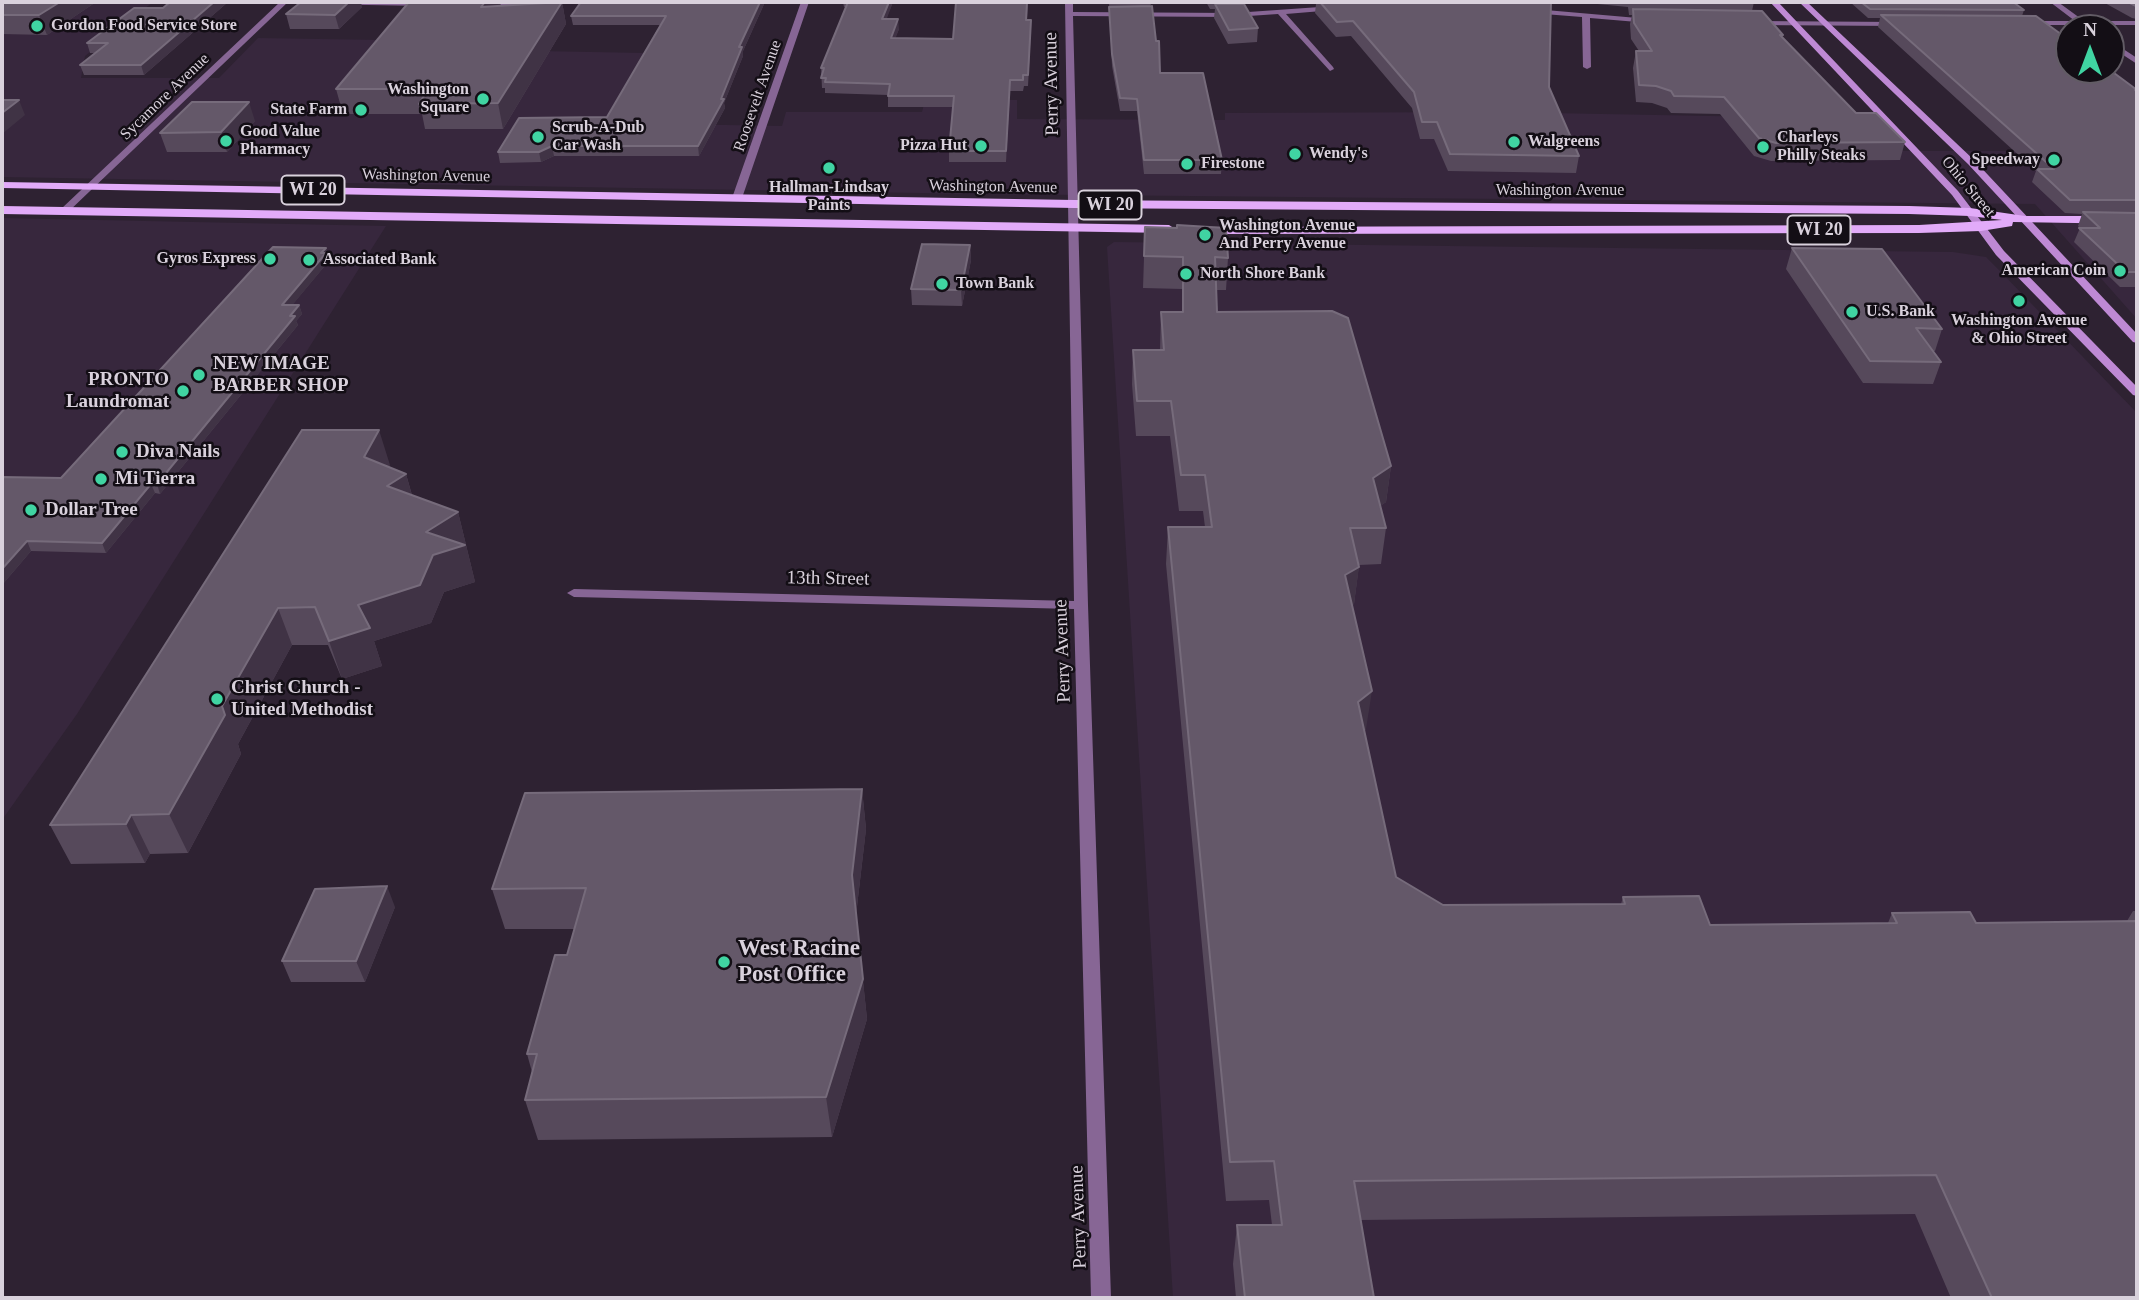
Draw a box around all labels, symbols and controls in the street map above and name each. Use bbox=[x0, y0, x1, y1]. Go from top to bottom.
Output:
north arrow bbox=[2055, 14, 2125, 84]
place label: Gordon Food Service Store bbox=[51, 16, 237, 36]
marker: Gordon Food Service Store bbox=[29, 18, 45, 34]
text: N bbox=[2083, 19, 2097, 40]
street label: Perry Avenue bbox=[1040, 32, 1064, 136]
street label: Roosevelt Avenue bbox=[730, 38, 786, 154]
street label: Sycamore Avenue bbox=[116, 50, 214, 144]
place label: Washington Square bbox=[387, 80, 469, 118]
marker: Washington Square bbox=[475, 91, 491, 107]
place label: State Farm bbox=[270, 100, 347, 120]
marker: State Farm bbox=[353, 102, 369, 118]
place label: Scrub-A-Dub Car Wash bbox=[552, 118, 644, 156]
place label: Good Value Pharmacy bbox=[240, 122, 320, 160]
place label: Charleys Philly Steaks bbox=[1777, 128, 1865, 166]
marker: Scrub-A-Dub Car Wash bbox=[530, 129, 546, 145]
place label: Walgreens bbox=[1528, 132, 1600, 152]
marker: Good Value Pharmacy bbox=[218, 133, 234, 149]
marker: Walgreens bbox=[1506, 134, 1522, 150]
place label: Pizza Hut bbox=[900, 136, 967, 156]
marker: Pizza Hut bbox=[973, 138, 989, 154]
marker: Charleys Philly Steaks bbox=[1755, 139, 1771, 155]
place label: Wendy's bbox=[1309, 144, 1368, 164]
marker: Wendy's bbox=[1287, 146, 1303, 162]
place label: Speedway bbox=[1972, 150, 2040, 170]
marker: Speedway bbox=[2046, 152, 2062, 168]
street label: Ohio Street bbox=[1937, 153, 1999, 221]
place label: Firestone bbox=[1201, 154, 1265, 174]
marker: Firestone bbox=[1179, 156, 1195, 172]
marker: Hallman-Lindsay Paints bbox=[821, 160, 837, 176]
street label: Washington Avenue bbox=[362, 165, 490, 187]
road number: WI 20 bbox=[282, 176, 344, 204]
street label: Washington Avenue bbox=[929, 176, 1057, 198]
place label: Hallman-Lindsay Paints bbox=[769, 178, 889, 216]
street label: Washington Avenue bbox=[1496, 181, 1624, 201]
road number: WI 20 bbox=[1078, 190, 1142, 220]
road number: WI 20 bbox=[1787, 215, 1850, 244]
place label: Washington Avenue And Perry Avenue bbox=[1219, 216, 1355, 254]
marker: Washington Avenue And Perry Avenue bbox=[1197, 227, 1213, 243]
place label: Gyros Express bbox=[157, 249, 256, 269]
place label: Associated Bank bbox=[323, 250, 436, 270]
marker: Gyros Express bbox=[262, 251, 278, 267]
marker: Associated Bank bbox=[301, 252, 317, 268]
place label: American Coin bbox=[2002, 261, 2106, 281]
marker: American Coin bbox=[2112, 263, 2128, 279]
place label: North Shore Bank bbox=[1200, 264, 1325, 284]
marker: North Shore Bank bbox=[1178, 266, 1194, 282]
place label: Town Bank bbox=[956, 274, 1034, 294]
marker: Town Bank bbox=[934, 276, 950, 292]
marker: Washington Avenue & Ohio Street bbox=[2011, 293, 2027, 309]
place label: U.S. Bank bbox=[1866, 302, 1935, 322]
marker: U.S. Bank bbox=[1844, 304, 1860, 320]
place label: Washington Avenue & Ohio Street bbox=[1951, 311, 2087, 349]
place label: NEW IMAGE BARBER SHOP bbox=[213, 353, 349, 397]
marker: NEW IMAGE BARBER SHOP bbox=[191, 367, 207, 383]
place label: PRONTO Laundromat bbox=[66, 369, 169, 413]
marker: PRONTO Laundromat bbox=[175, 383, 191, 399]
place label: Diva Nails bbox=[136, 441, 220, 463]
marker: Diva Nails bbox=[114, 444, 130, 460]
place label: Mi Tierra bbox=[115, 468, 195, 490]
marker: Mi Tierra bbox=[93, 471, 109, 487]
place label: Dollar Tree bbox=[45, 499, 138, 521]
marker: Dollar Tree bbox=[23, 502, 39, 518]
street label: 13th Street bbox=[786, 567, 870, 591]
street label: Perry Avenue bbox=[1050, 599, 1076, 703]
place label: Christ Church - United Methodist bbox=[231, 677, 373, 721]
marker: Christ Church - United Methodist bbox=[209, 691, 225, 707]
place label: West Racine Post Office bbox=[738, 935, 860, 989]
marker: West Racine Post Office bbox=[716, 954, 732, 970]
street label: Perry Avenue bbox=[1066, 1165, 1092, 1269]

